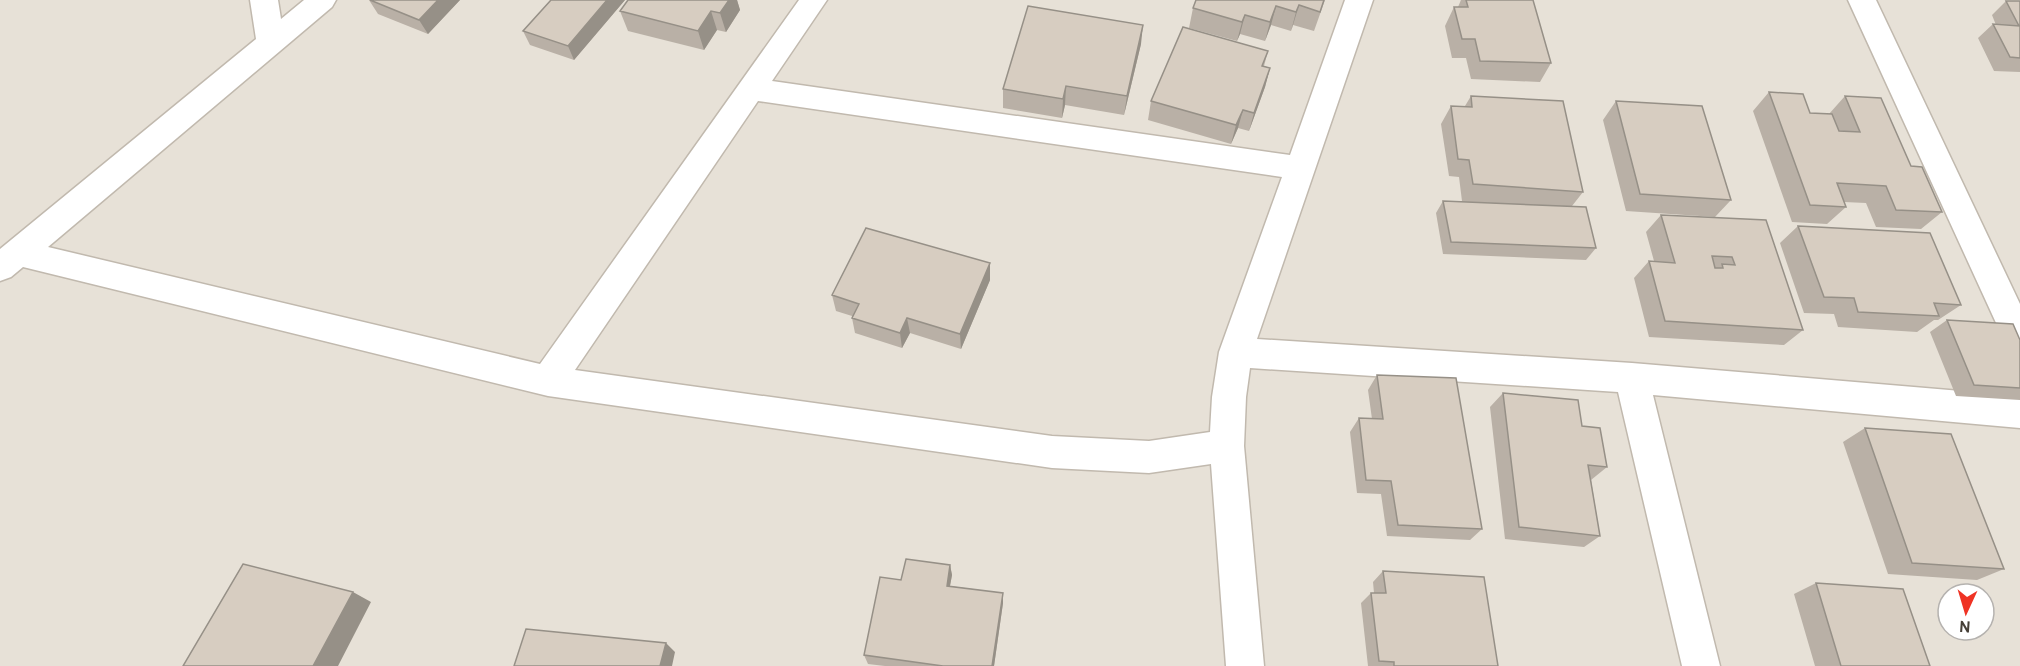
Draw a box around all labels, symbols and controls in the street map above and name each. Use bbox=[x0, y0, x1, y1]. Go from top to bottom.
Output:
north arrow bbox=[1936, 582, 1996, 642]
text: N bbox=[1959, 615, 1972, 635]

